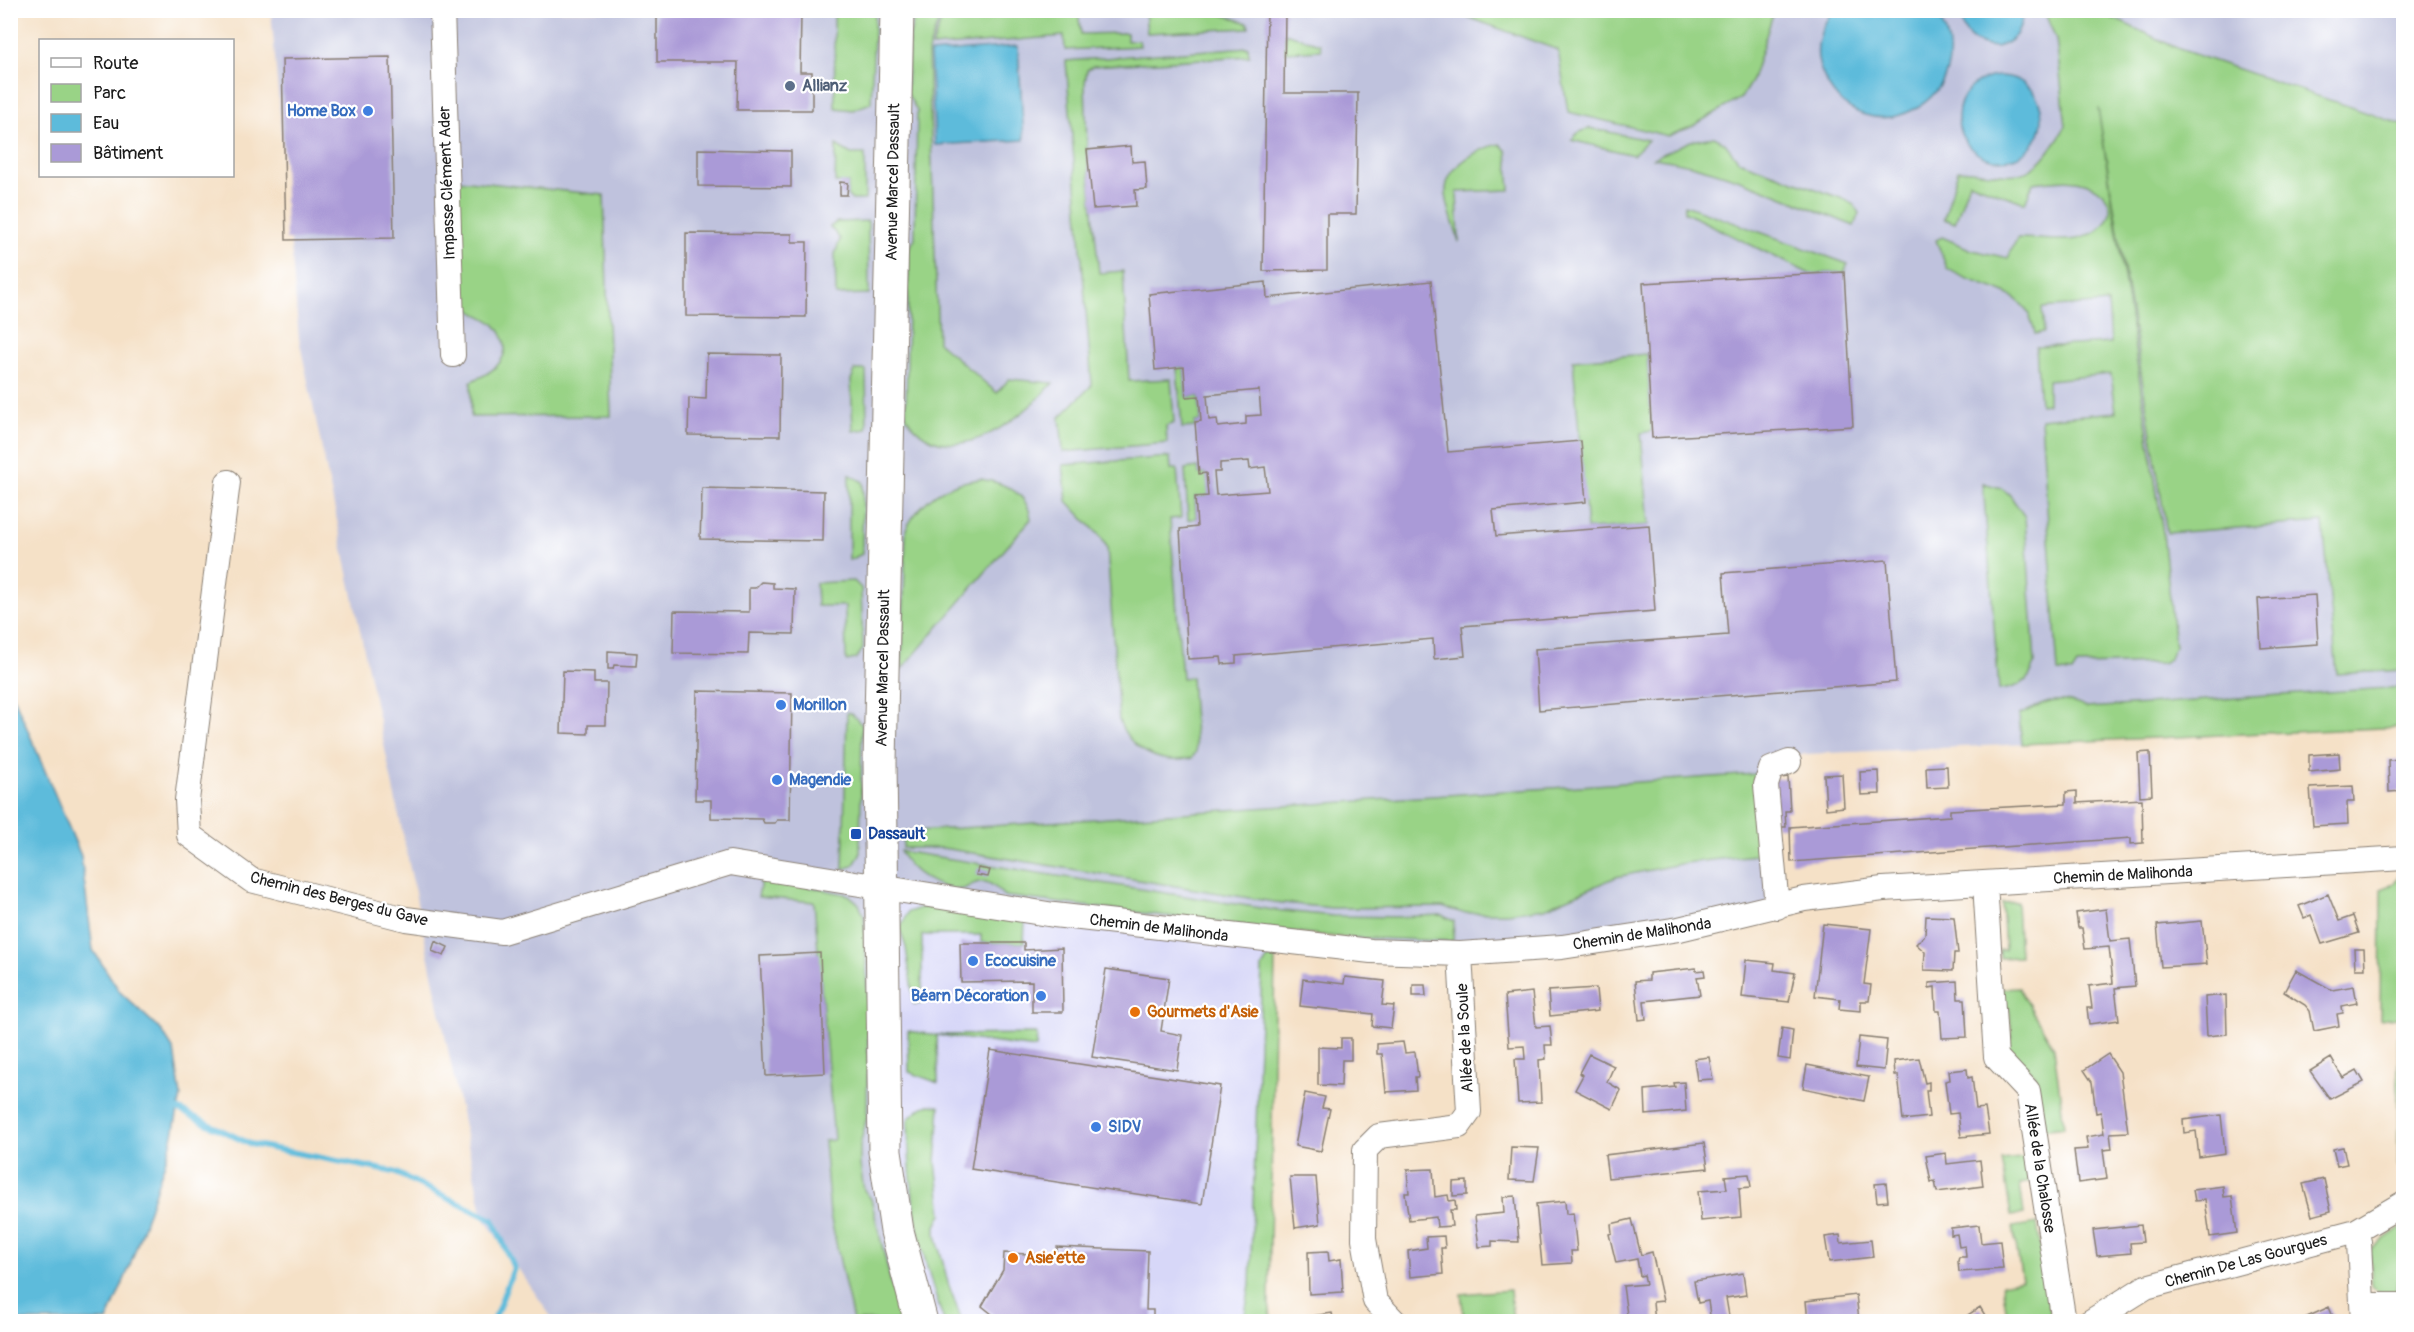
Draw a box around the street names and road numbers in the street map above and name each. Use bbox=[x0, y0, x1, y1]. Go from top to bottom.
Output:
street label: Avenue Marcel Dassault bbox=[882, 102, 904, 261]
street label: Impasse Clément Ader bbox=[434, 105, 460, 260]
street label: Avenue Marcel Dassault bbox=[872, 588, 894, 747]
street label: Chemin de Malihonda bbox=[2053, 861, 2193, 889]
street label: Chemin des Berges du Gave bbox=[248, 867, 430, 931]
street label: Chemin de Malihonda bbox=[1088, 910, 1230, 946]
street label: Chemin de Malihonda bbox=[1571, 913, 1713, 955]
street label: Allée de la Soule bbox=[1452, 983, 1478, 1093]
street label: Allée de la Chalosse bbox=[2020, 1102, 2060, 1235]
street label: Chemin De Las Gourgues bbox=[2163, 1230, 2329, 1292]

